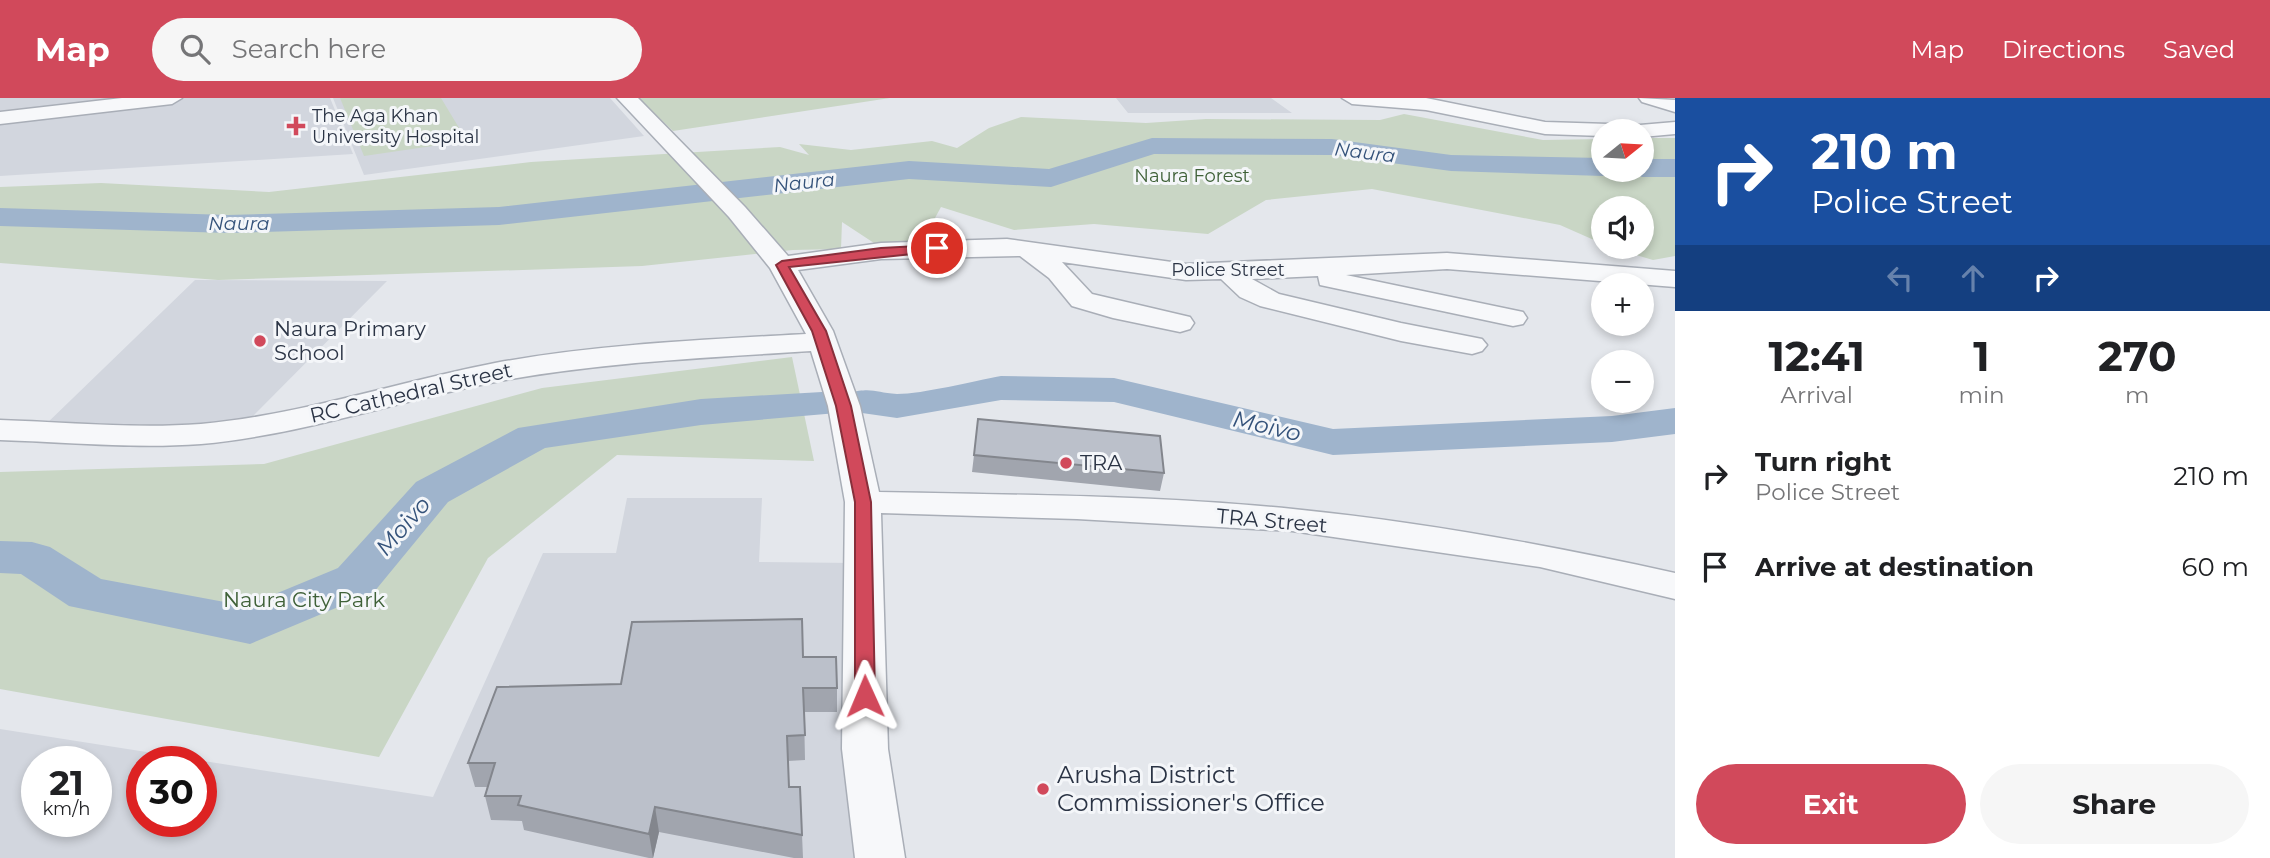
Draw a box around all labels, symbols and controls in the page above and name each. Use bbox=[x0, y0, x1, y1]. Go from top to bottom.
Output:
search box bbox=[152, 18, 642, 81]
text: Map bbox=[35, 29, 110, 69]
icon: search bbox=[176, 30, 214, 68]
text: Search here bbox=[232, 33, 386, 65]
text: Map bbox=[1911, 35, 1964, 64]
text: Directions bbox=[2002, 35, 2125, 64]
text: Saved bbox=[2163, 35, 2235, 64]
place label: The Aga Khan University Hospital bbox=[312, 105, 479, 148]
marker: The Aga Khan University Hospital bbox=[286, 116, 306, 136]
north arrow bbox=[1591, 119, 1654, 182]
map controls bbox=[1591, 119, 1654, 413]
text: 210 m bbox=[1811, 122, 1958, 181]
icon: right bbox=[1696, 126, 1787, 217]
water label: Naura bbox=[1333, 137, 1397, 168]
park label: Naura Forest bbox=[1134, 165, 1250, 187]
water label: Naura bbox=[772, 168, 836, 197]
text: Police Street bbox=[1811, 182, 2013, 221]
button: sound bbox=[1591, 196, 1654, 259]
water label: Naura bbox=[208, 212, 270, 235]
pin bbox=[907, 218, 967, 278]
icon: arrive bbox=[918, 229, 956, 267]
street label: Police Street bbox=[1171, 259, 1285, 281]
icon: left bbox=[1881, 259, 1919, 297]
icon: ahead bbox=[1954, 259, 1992, 297]
icon: right bbox=[2027, 259, 2065, 297]
button: + bbox=[1591, 273, 1654, 336]
place label: Naura Primary School bbox=[274, 316, 426, 365]
text: 12:41 bbox=[1768, 330, 1865, 382]
text: 1 bbox=[1973, 330, 1990, 382]
text: 270 bbox=[2098, 330, 2177, 382]
marker: Naura Primary School bbox=[252, 333, 268, 349]
button: − bbox=[1591, 350, 1654, 413]
street label: RC Cathedral Street bbox=[307, 357, 515, 428]
text: Arrival bbox=[1780, 381, 1853, 409]
text: min bbox=[1958, 381, 2005, 409]
text: m bbox=[2125, 381, 2150, 409]
water label: Moivo bbox=[1230, 405, 1304, 447]
text: Turn right bbox=[1755, 446, 1891, 478]
place label: TRA bbox=[1080, 450, 1123, 475]
marker: TRA bbox=[1058, 455, 1074, 471]
icon: right bbox=[1696, 457, 1734, 495]
text: 210 m bbox=[2173, 460, 2249, 492]
text: Police Street bbox=[1755, 478, 1900, 506]
water label: Moivo bbox=[370, 491, 436, 561]
street label: TRA Street bbox=[1216, 503, 1329, 538]
icon: arrive bbox=[1696, 548, 1734, 586]
text: Arrive at destination bbox=[1755, 551, 2034, 583]
text: 60 m bbox=[2182, 551, 2249, 583]
park label: Naura City Park bbox=[223, 587, 385, 612]
position arrow bbox=[828, 659, 902, 733]
speed limit sign: 30 bbox=[126, 746, 217, 837]
place label: Arusha District Commissioner's Office bbox=[1057, 760, 1325, 817]
text: 21 bbox=[49, 761, 84, 804]
button: Exit bbox=[1696, 764, 1966, 844]
button: Share bbox=[1980, 764, 2249, 844]
marker: Arusha District Commissioner's Office bbox=[1035, 781, 1051, 797]
text: km/h bbox=[42, 798, 91, 820]

